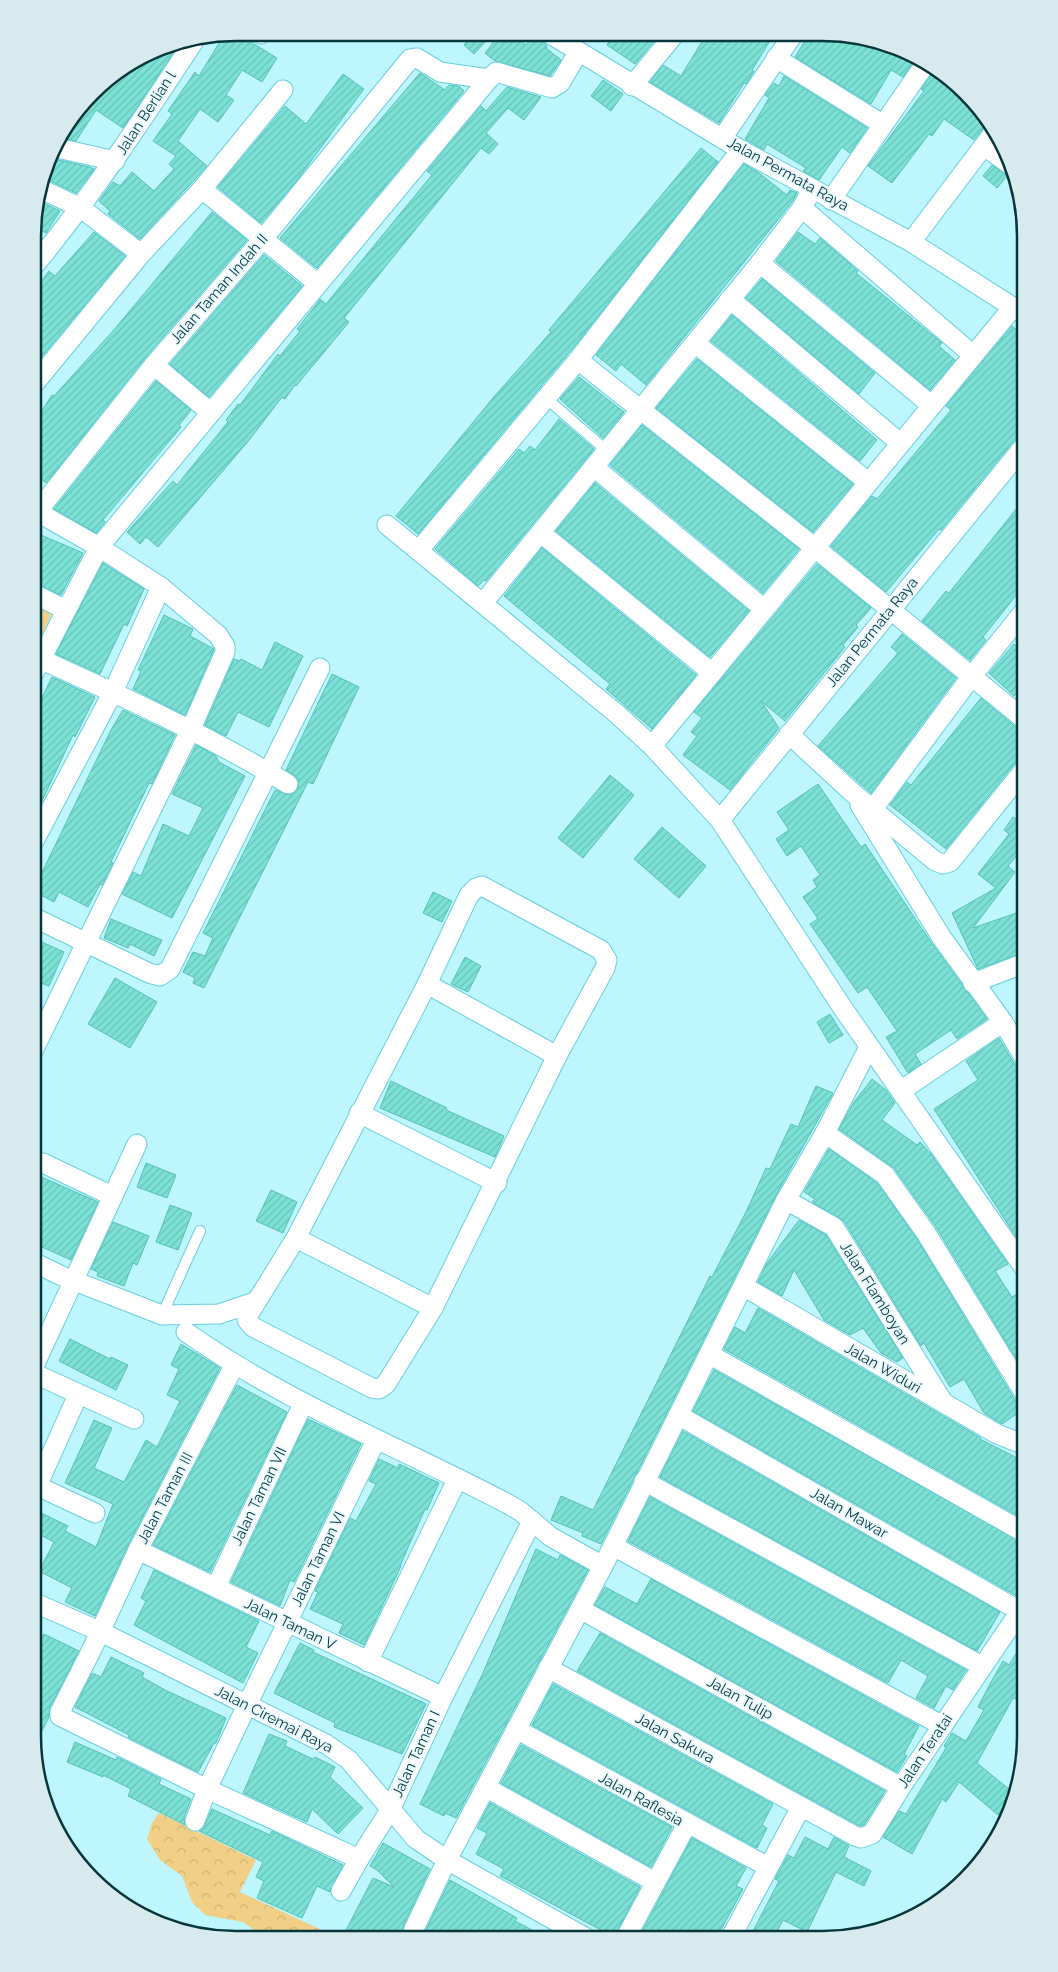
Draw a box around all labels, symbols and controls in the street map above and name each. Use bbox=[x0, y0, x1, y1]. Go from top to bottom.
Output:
street label: Jalan Berlian l bbox=[112, 67, 180, 158]
street label: Jalan Permata Raya bbox=[724, 133, 852, 215]
street label: Jalan Taman Indah II bbox=[166, 230, 272, 348]
street label: Jalan Permata Raya bbox=[822, 573, 922, 691]
street label: Jalan Flamboyan bbox=[836, 1238, 914, 1348]
street label: Jalan Widuri bbox=[842, 1339, 924, 1397]
street label: Jalan Taman VII bbox=[227, 1444, 291, 1548]
street label: Jalan Taman III bbox=[133, 1449, 197, 1547]
street label: Jalan Mawar bbox=[807, 1484, 892, 1543]
street label: Jalan Taman VI bbox=[287, 1509, 349, 1609]
street label: Jalan Taman V bbox=[241, 1594, 339, 1654]
street label: Jalan Tulip bbox=[704, 1672, 776, 1724]
street label: Jalan Ciremai Raya bbox=[212, 1681, 336, 1757]
street label: Jalan Taman I bbox=[388, 1708, 444, 1800]
street label: Jalan Sakura bbox=[632, 1709, 718, 1767]
street label: Jalan Teratai bbox=[894, 1710, 956, 1792]
street label: Jalan Raflesia bbox=[595, 1768, 687, 1830]

